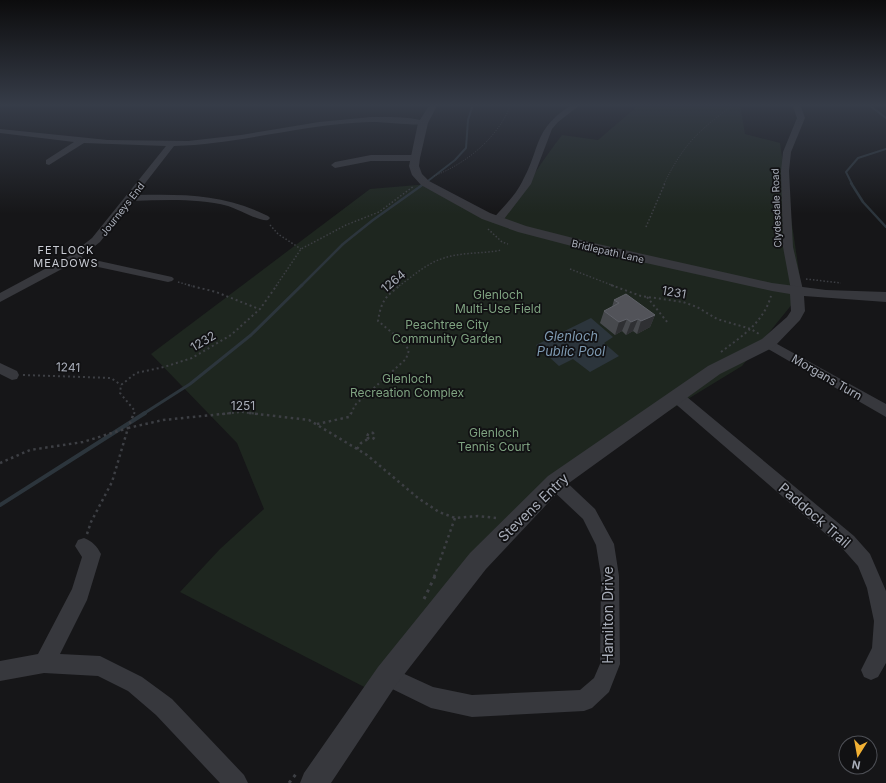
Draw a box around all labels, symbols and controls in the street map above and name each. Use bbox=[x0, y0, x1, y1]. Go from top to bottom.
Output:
street label: Clydesdale Road bbox=[769, 168, 783, 248]
street label: Journeys End bbox=[97, 180, 147, 238]
street label: Bridlepath Lane bbox=[571, 237, 646, 265]
district label: FETLOCK MEADOWS bbox=[33, 243, 99, 270]
street label: 1264 bbox=[378, 266, 408, 296]
street label: 1231 bbox=[661, 282, 687, 302]
park label: Glenloch Multi-Use Field bbox=[455, 287, 541, 316]
park label: Peachtree City Community Garden bbox=[392, 317, 502, 346]
street label: 1232 bbox=[188, 328, 218, 354]
water label: Glenloch Public Pool bbox=[537, 328, 606, 359]
street label: Morgans Turn bbox=[789, 351, 865, 403]
street label: 1241 bbox=[56, 359, 80, 375]
park label: Glenloch Recreation Complex bbox=[350, 371, 464, 400]
street label: 1251 bbox=[231, 398, 255, 413]
park label: Glenloch Tennis Court bbox=[458, 425, 530, 454]
street label: Stevens Entry bbox=[494, 469, 572, 545]
street label: Paddock Trail bbox=[775, 479, 855, 551]
street label: Hamilton Drive bbox=[599, 566, 616, 664]
north arrow bbox=[838, 735, 878, 775]
text: N bbox=[851, 757, 862, 772]

